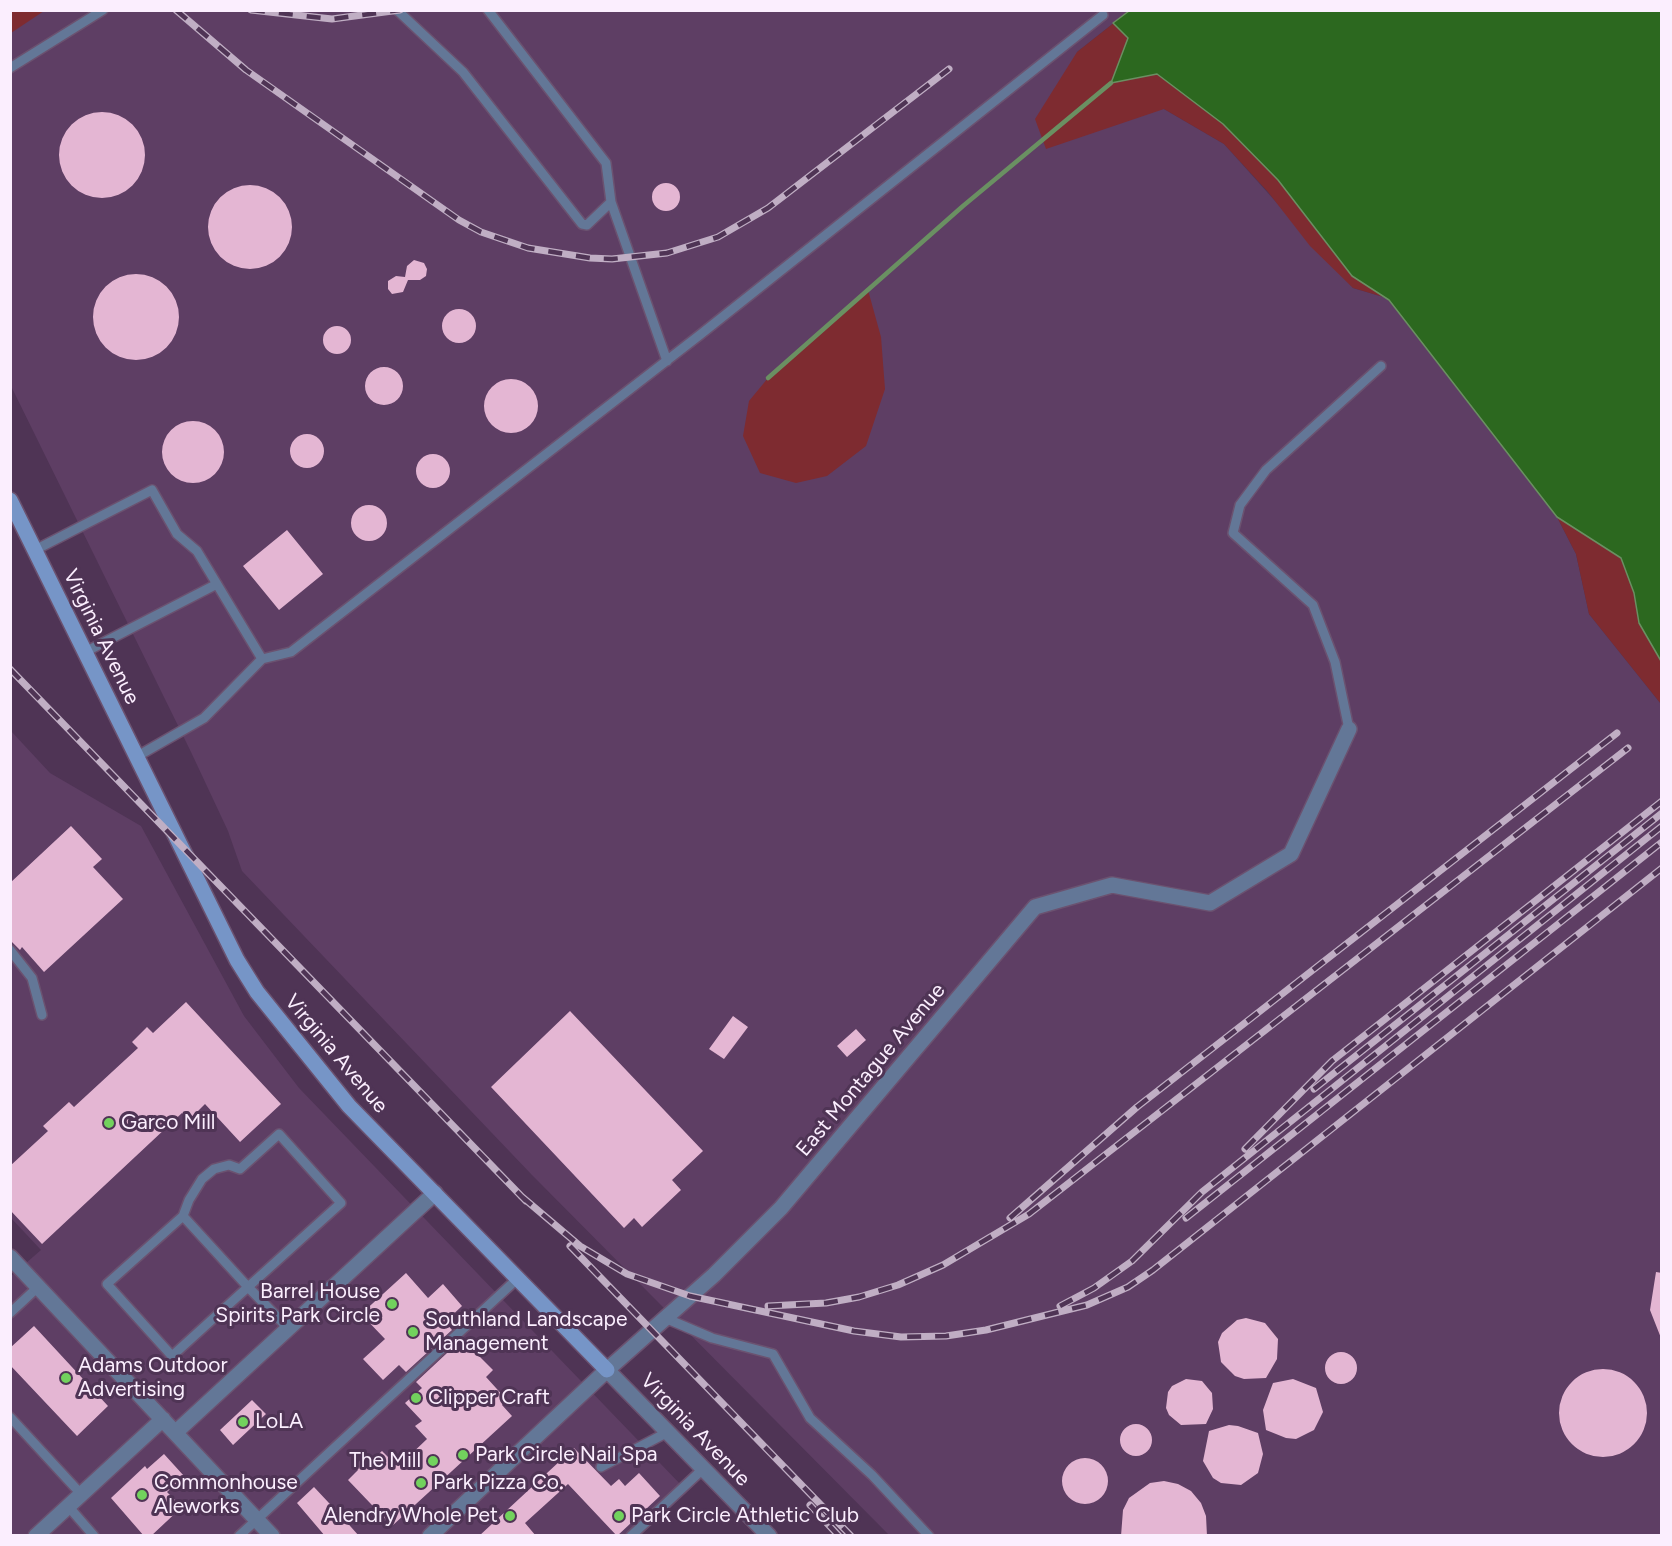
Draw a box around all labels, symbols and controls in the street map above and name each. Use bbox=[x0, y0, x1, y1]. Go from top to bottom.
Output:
street label: Virginia Avenue bbox=[57, 565, 145, 709]
street label: East Montague Avenue bbox=[791, 978, 951, 1162]
street label: Virginia Avenue bbox=[279, 990, 393, 1118]
place label: Garco Mill bbox=[121, 1110, 215, 1136]
marker: Garco Mill bbox=[102, 1116, 116, 1130]
place label: Barrel House Spirits Park Circle bbox=[215, 1279, 380, 1329]
marker: Barrel House Spirits Park Circle bbox=[385, 1297, 399, 1311]
place label: Southland Landscape Management bbox=[425, 1307, 627, 1357]
marker: Southland Landscape Management bbox=[406, 1325, 420, 1339]
place label: Adams Outdoor Advertising bbox=[78, 1353, 228, 1403]
street label: Virginia Avenue bbox=[635, 1368, 755, 1492]
marker: Adams Outdoor Advertising bbox=[59, 1371, 73, 1385]
place label: Clipper Craft bbox=[428, 1385, 550, 1411]
marker: Clipper Craft bbox=[409, 1391, 423, 1405]
place label: LoLA bbox=[255, 1409, 303, 1435]
marker: LoLA bbox=[236, 1415, 250, 1429]
place label: Park Circle Nail Spa bbox=[475, 1442, 658, 1468]
place label: The Mill bbox=[349, 1448, 421, 1474]
marker: Park Circle Nail Spa bbox=[456, 1448, 470, 1462]
marker: The Mill bbox=[426, 1454, 440, 1468]
place label: Commonhouse Aleworks bbox=[154, 1470, 298, 1520]
place label: Park Pizza Co. bbox=[433, 1470, 563, 1496]
marker: Park Pizza Co. bbox=[414, 1476, 428, 1490]
marker: Commonhouse Aleworks bbox=[135, 1488, 149, 1502]
place label: Alendry Whole Pet bbox=[324, 1503, 498, 1529]
place label: Park Circle Athletic Club bbox=[631, 1503, 859, 1529]
marker: Alendry Whole Pet bbox=[503, 1509, 517, 1523]
marker: Park Circle Athletic Club bbox=[612, 1509, 626, 1523]

